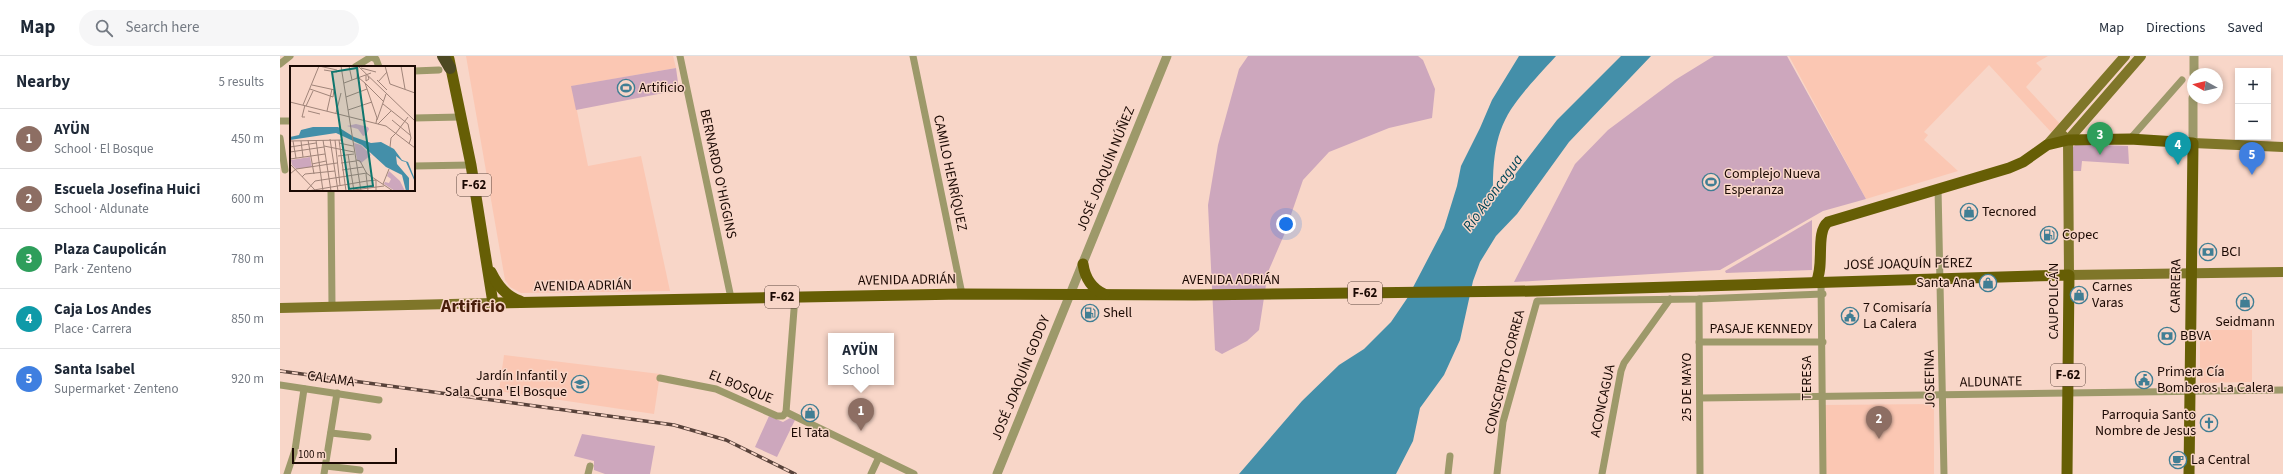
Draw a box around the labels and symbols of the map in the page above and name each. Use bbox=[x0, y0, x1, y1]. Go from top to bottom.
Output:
inset map bbox=[290, 66, 415, 191]
north arrow bbox=[2187, 68, 2223, 104]
sports icon: Artificio bbox=[616, 78, 636, 98]
place label: Artificio bbox=[639, 78, 685, 98]
street label: JOSÉ JOAQUÍN NÚÑEZ bbox=[1072, 104, 1140, 234]
street label: BERNARDO O'HIGGINS bbox=[694, 107, 742, 241]
street label: CAMILO HENRÍQUEZ bbox=[928, 113, 972, 233]
pin: 3 bbox=[2087, 122, 2113, 155]
pin: 4 bbox=[2165, 132, 2191, 165]
pin: 5 bbox=[2239, 142, 2265, 175]
water label: Río Aconcagua bbox=[1458, 150, 1528, 236]
place label: Complejo Nueva Esperanza bbox=[1724, 164, 1820, 200]
sports icon: Complejo Nueva Esperanza bbox=[1701, 172, 1721, 192]
road number: F-62 bbox=[457, 174, 491, 196]
shop icon: Tecnored bbox=[1959, 202, 1979, 222]
place label: Tecnored bbox=[1982, 202, 2037, 222]
your location bbox=[1276, 214, 1296, 234]
fuel station icon: Copec bbox=[2039, 225, 2059, 245]
place label: Copec bbox=[2062, 225, 2099, 245]
bank icon: BCI bbox=[2198, 242, 2218, 262]
place label: BCI bbox=[2221, 242, 2241, 262]
street label: JOSÉ JOAQUÍN PÉREZ bbox=[1843, 253, 1973, 275]
street label: CARRERA bbox=[2166, 258, 2186, 313]
street label: CAUPOLICÁN bbox=[2044, 263, 2064, 339]
street label: AVENIDA ADRIÁN bbox=[858, 269, 956, 291]
street label: AVENIDA ADRIÁN bbox=[1182, 270, 1280, 290]
place label: Santa Ana bbox=[1916, 273, 1975, 293]
shop icon: Santa Ana bbox=[1978, 273, 1998, 293]
street label: AVENIDA ADRIÁN bbox=[534, 275, 632, 297]
place label: Carnes Varas bbox=[2092, 277, 2133, 313]
road number: F-62 bbox=[1348, 282, 1382, 304]
shop icon: Carnes Varas bbox=[2069, 285, 2089, 305]
road number: F-62 bbox=[765, 286, 799, 308]
shop icon: Seidmann bbox=[2235, 292, 2255, 312]
district label: Artificio bbox=[440, 294, 505, 319]
place label: 7 Comisaría La Calera bbox=[1863, 298, 1932, 334]
fuel station icon: Shell bbox=[1080, 303, 1100, 323]
place label: Shell bbox=[1103, 303, 1133, 323]
public building icon: 7 Comisaría La Calera bbox=[1840, 306, 1860, 326]
street label: CONSCRIPTO CORREA bbox=[1480, 307, 1530, 436]
street label: JOSÉ JOAQUÍN GODOY bbox=[987, 312, 1055, 443]
place label: Seidmann bbox=[2215, 312, 2275, 332]
street label: PASAJE KENNEDY bbox=[1710, 319, 1813, 339]
bank icon: BBVA bbox=[2157, 326, 2177, 346]
place label: BBVA bbox=[2180, 326, 2211, 346]
street label: JOSEFINA bbox=[1919, 349, 1941, 408]
street label: 25 DE MAYO bbox=[1677, 353, 1697, 421]
street label: TERESA bbox=[1797, 355, 1817, 401]
street label: ACONCAGUA bbox=[1586, 362, 1621, 439]
place label: Primera Cía Bomberos La Calera bbox=[2157, 362, 2274, 398]
road number: F-62 bbox=[2051, 364, 2085, 386]
street label: EL BOSQUE bbox=[706, 365, 776, 409]
street label: CALAMA bbox=[306, 366, 356, 392]
place label: Jardín Infantil y Sala Cuna 'El Bosque bbox=[445, 366, 567, 402]
public building icon: Primera Cía Bomberos La Calera bbox=[2134, 370, 2154, 390]
street label: ALDUNATE bbox=[1959, 371, 2023, 393]
school or university icon: Jardín Infantil y Sala Cuna 'El Bosque bbox=[570, 374, 590, 394]
pin: 1 bbox=[848, 398, 874, 431]
shop icon: El Tata bbox=[800, 403, 820, 423]
place label: Parroquia Santo Nombre de Jesus bbox=[2095, 405, 2196, 441]
pin: 2 bbox=[1866, 406, 1892, 439]
church icon: Parroquia Santo Nombre de Jesus bbox=[2199, 413, 2219, 433]
place label: El Tata bbox=[791, 423, 829, 443]
scale bar bbox=[292, 446, 397, 465]
cafe icon: La Central bbox=[2168, 450, 2188, 470]
place label: La Central bbox=[2191, 450, 2251, 470]

